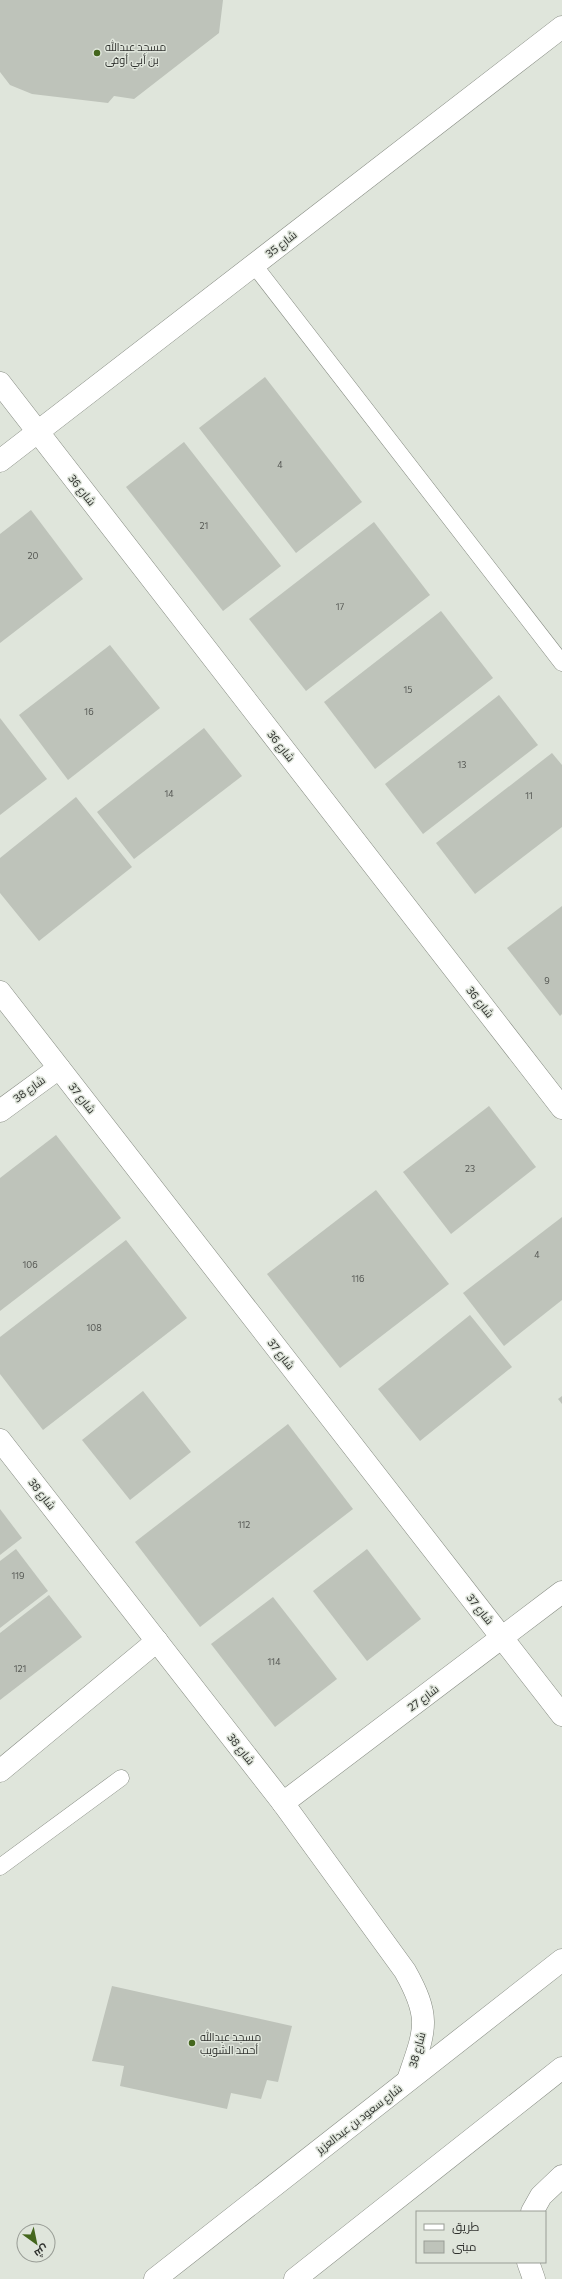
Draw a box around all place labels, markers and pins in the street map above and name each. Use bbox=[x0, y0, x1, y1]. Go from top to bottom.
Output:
place label: مسجد عبدالله بن أبي أوفى bbox=[105, 39, 166, 69]
marker: مسجد عبدالله بن أبي أوفى bbox=[92, 48, 102, 58]
place label: مسجد عبدالله أحمد الشويب bbox=[200, 2029, 261, 2057]
marker: مسجد عبدالله أحمد الشويب bbox=[187, 2038, 197, 2048]

